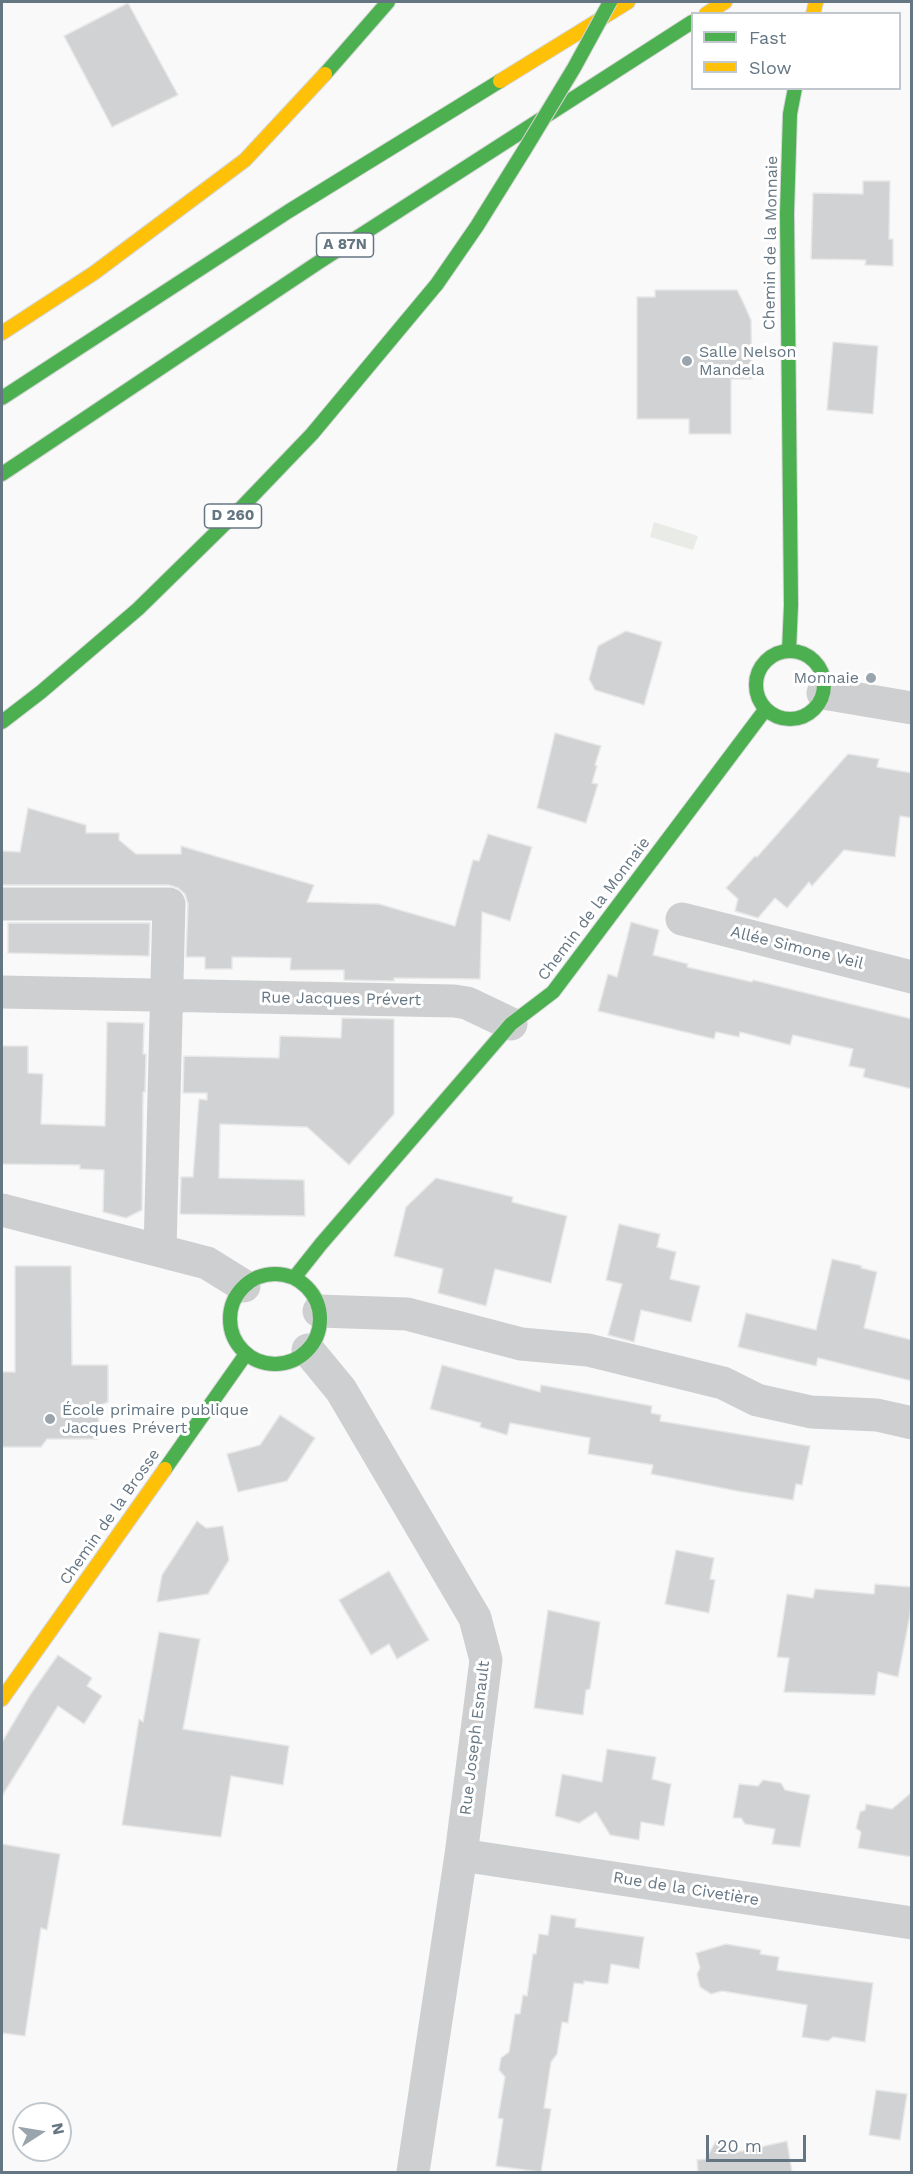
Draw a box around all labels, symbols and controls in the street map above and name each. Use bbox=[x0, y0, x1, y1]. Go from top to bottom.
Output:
legend bbox=[691, 12, 901, 90]
text: Fast bbox=[749, 27, 786, 48]
text: Slow bbox=[749, 57, 792, 78]
street label: Chemin de la Monnaie bbox=[760, 156, 782, 330]
road number: A 87N bbox=[316, 233, 374, 257]
place label: Salle Nelson Mandela bbox=[699, 342, 796, 380]
marker: Salle Nelson Mandela bbox=[680, 354, 694, 368]
road number: D 260 bbox=[204, 504, 262, 528]
place label: Monnaie bbox=[794, 668, 859, 688]
marker: Monnaie bbox=[864, 671, 878, 685]
street label: Chemin de la Monnaie bbox=[534, 834, 654, 984]
street label: Allée Simone Veil bbox=[729, 922, 865, 974]
street label: Rue Jacques Prévert bbox=[261, 988, 421, 1010]
place label: École primaire publique Jacques Prévert bbox=[62, 1400, 249, 1438]
marker: École primaire publique Jacques Prévert bbox=[43, 1412, 57, 1426]
street label: Chemin de la Brosse bbox=[56, 1445, 164, 1589]
street label: Rue Joseph Esnault bbox=[456, 1660, 494, 1816]
street label: Rue de la Civetière bbox=[612, 1868, 760, 1910]
north arrow bbox=[12, 2102, 72, 2162]
text: N bbox=[48, 2121, 69, 2136]
scale bar bbox=[709, 2123, 810, 2161]
text: 20 m bbox=[717, 2135, 762, 2156]

